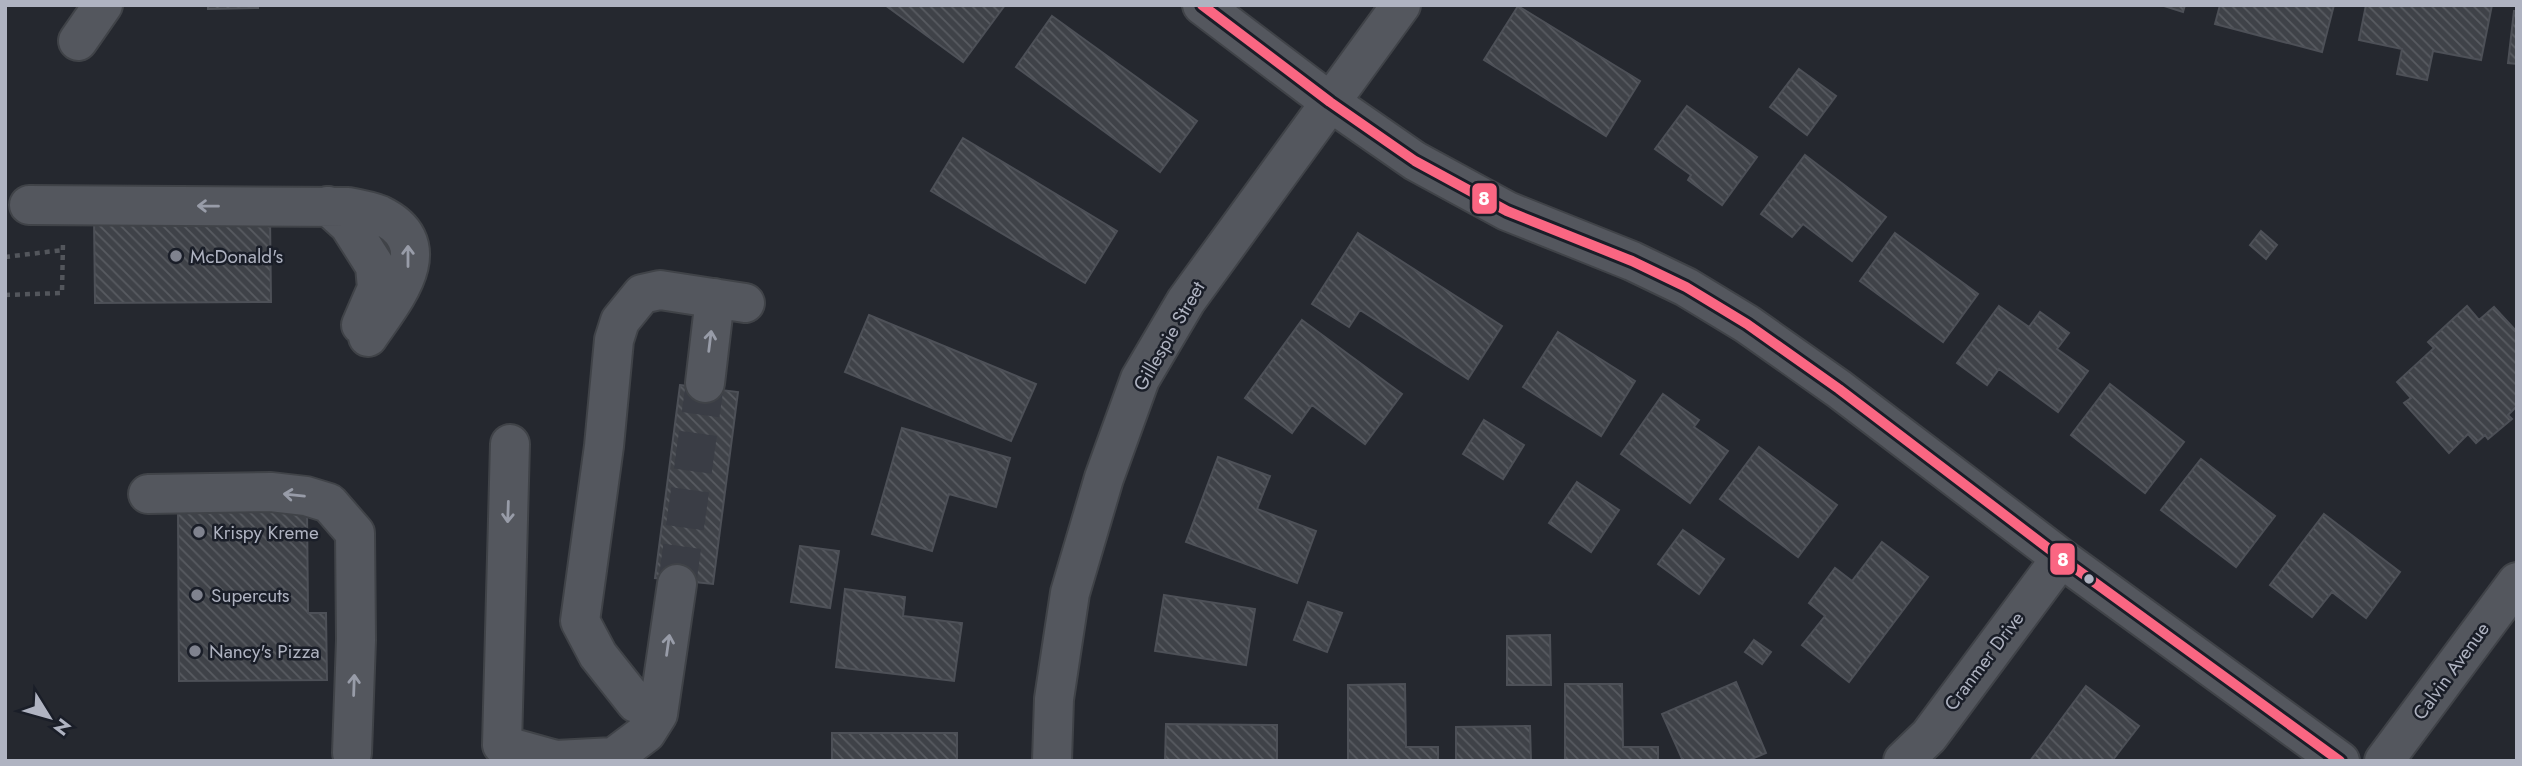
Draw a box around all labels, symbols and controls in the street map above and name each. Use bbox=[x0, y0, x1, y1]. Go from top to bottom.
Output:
line badge: 8 bbox=[1471, 182, 1498, 215]
text: 8 bbox=[1478, 185, 1490, 212]
one-way arrow bbox=[197, 199, 220, 213]
place label: McDonald's bbox=[190, 243, 284, 270]
one-way arrow bbox=[401, 245, 415, 268]
marker: McDonald's bbox=[168, 248, 184, 264]
street label: Gillespie Street bbox=[1127, 276, 1212, 396]
one-way arrow bbox=[704, 330, 717, 352]
one-way arrow bbox=[283, 488, 306, 501]
one-way arrow bbox=[502, 500, 515, 523]
place label: Krispy Kreme bbox=[213, 519, 319, 546]
marker: Krispy Kreme bbox=[191, 524, 207, 540]
line badge: 8 bbox=[2049, 542, 2076, 576]
text: 8 bbox=[2057, 546, 2069, 573]
unlabelled marker bbox=[2082, 572, 2096, 586]
place label: Supercuts bbox=[211, 582, 290, 609]
marker: Supercuts bbox=[189, 587, 205, 603]
street label: Cranmer Drive bbox=[1938, 606, 2030, 716]
street label: Calvin Avenue bbox=[2406, 617, 2496, 725]
one-way arrow bbox=[662, 634, 675, 656]
place label: Nancy's Pizza bbox=[209, 638, 320, 665]
marker: Nancy's Pizza bbox=[187, 643, 203, 659]
one-way arrow bbox=[348, 673, 361, 696]
north arrow bbox=[14, 682, 84, 752]
text: N bbox=[47, 713, 78, 741]

